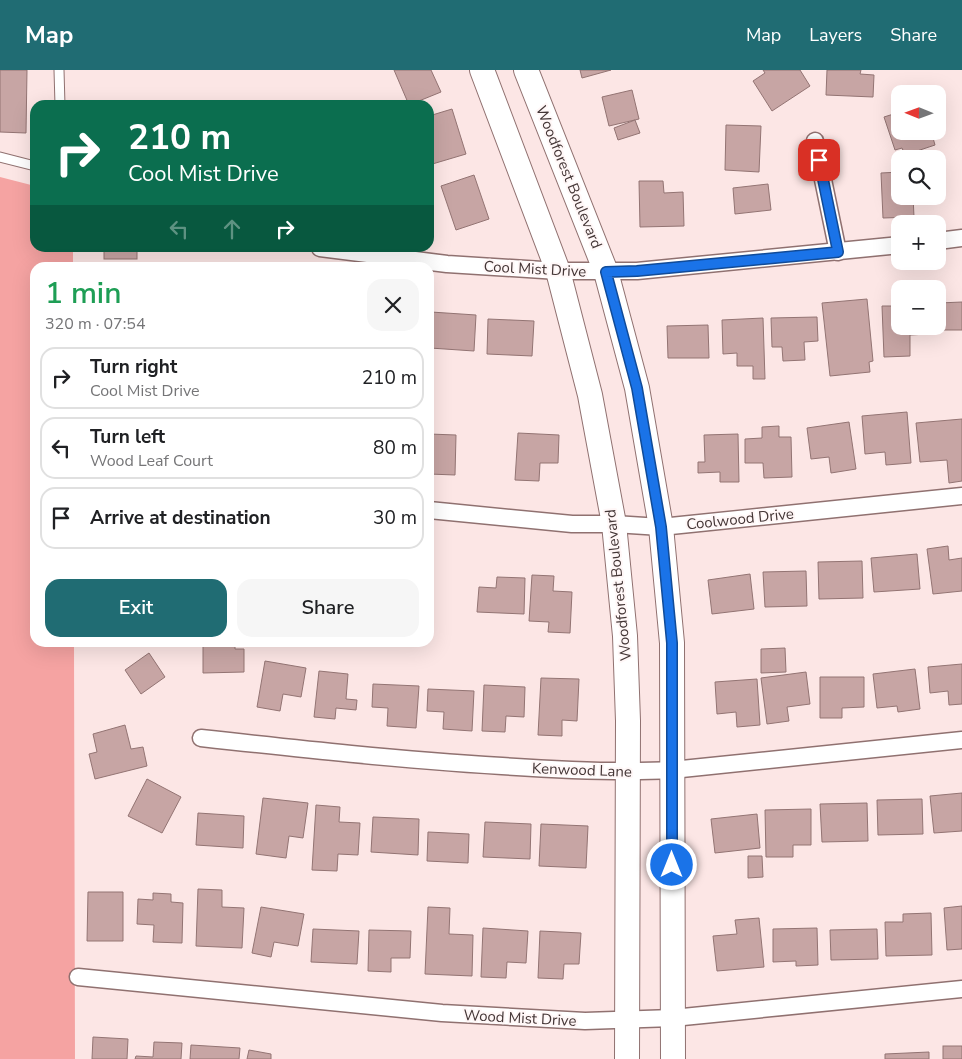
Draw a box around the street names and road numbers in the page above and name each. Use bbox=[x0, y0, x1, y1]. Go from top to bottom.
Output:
street label: Woodforest Boulevard bbox=[531, 103, 607, 251]
street label: Cool Mist Drive bbox=[483, 256, 587, 282]
street label: Coolwood Drive bbox=[685, 503, 795, 535]
street label: Woodforest Boulevard bbox=[600, 508, 636, 662]
street label: Kenwood Lane bbox=[532, 758, 632, 782]
street label: Wood Mist Drive bbox=[463, 1005, 577, 1031]

